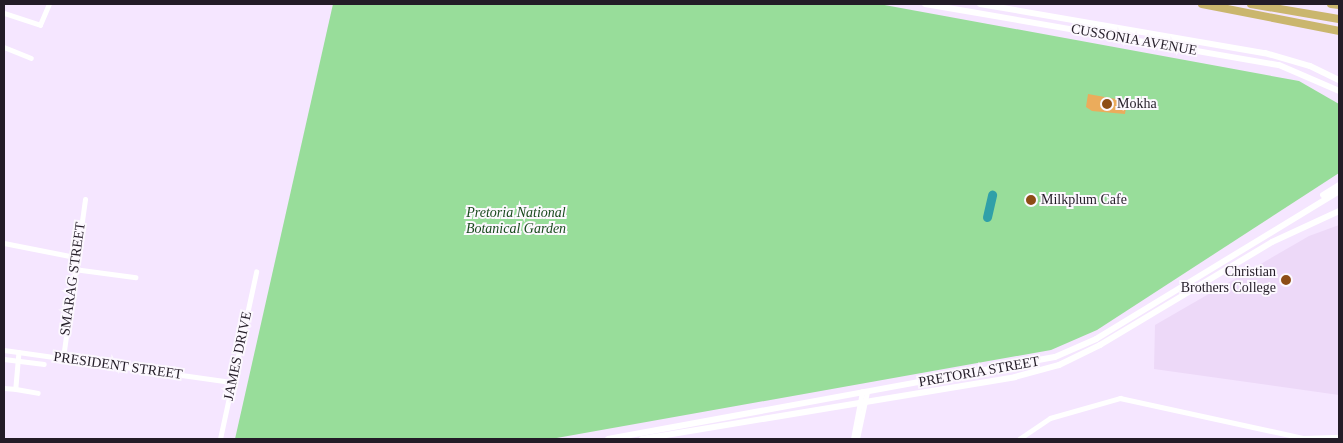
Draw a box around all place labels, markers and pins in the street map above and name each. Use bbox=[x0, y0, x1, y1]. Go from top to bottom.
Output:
place label: Mokha bbox=[1117, 96, 1157, 112]
marker: Mokha bbox=[1101, 98, 1113, 110]
place label: Milkplum Cafe bbox=[1041, 192, 1127, 208]
marker: Milkplum Cafe bbox=[1025, 194, 1037, 206]
place label: Christian Brothers College bbox=[1181, 264, 1276, 296]
marker: Christian Brothers College bbox=[1280, 274, 1292, 286]

